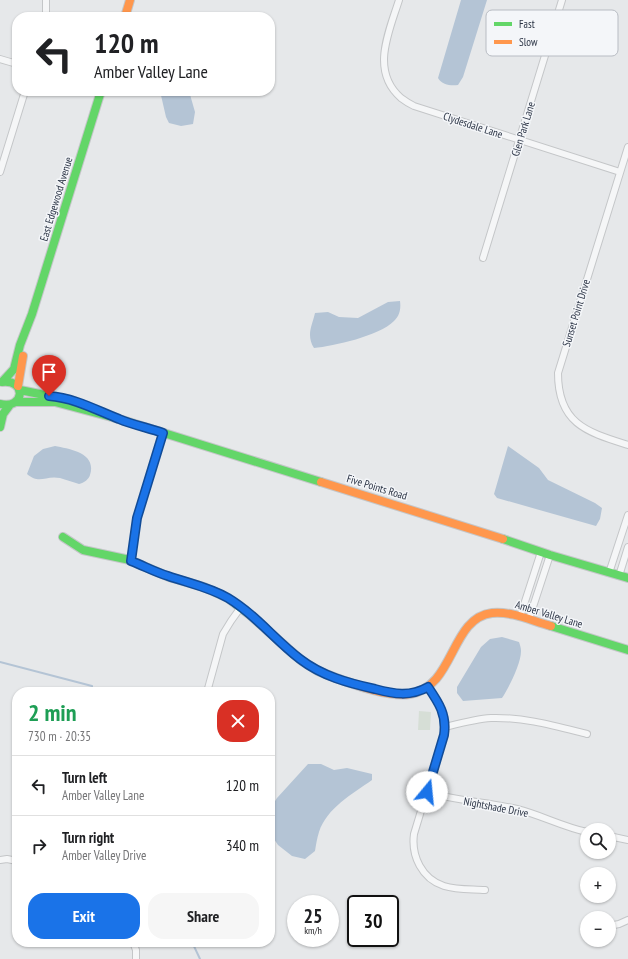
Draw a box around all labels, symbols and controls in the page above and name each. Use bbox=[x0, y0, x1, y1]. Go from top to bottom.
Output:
legend bbox=[486, 10, 618, 56]
text: Fast bbox=[519, 17, 535, 31]
text: 120 m bbox=[94, 24, 158, 61]
icon: left bbox=[28, 28, 80, 80]
text: Slow bbox=[519, 35, 538, 49]
text: Amber Valley Lane bbox=[94, 60, 208, 83]
street label: Glen Park Lane bbox=[508, 100, 538, 158]
street label: Clydesdale Lane bbox=[442, 109, 505, 141]
street label: East Edgewood Avenue bbox=[37, 155, 76, 243]
street label: Sunset Point Drive bbox=[559, 277, 593, 348]
pin bbox=[32, 355, 66, 396]
icon: arrive bbox=[38, 361, 60, 383]
street label: Five Points Road bbox=[345, 471, 409, 503]
street label: Amber Valley Lane bbox=[514, 597, 585, 631]
text: 2 min bbox=[28, 697, 76, 728]
button: close bbox=[217, 700, 259, 742]
text: 730 m · 20:35 bbox=[28, 728, 91, 745]
text: Turn left bbox=[62, 768, 107, 787]
position arrow bbox=[406, 771, 448, 813]
icon: left bbox=[28, 775, 50, 797]
text: 120 m bbox=[226, 776, 259, 795]
text: Amber Valley Lane bbox=[62, 787, 144, 804]
street label: Nightshade Drive bbox=[463, 794, 530, 820]
map controls bbox=[580, 823, 616, 947]
button: search bbox=[580, 823, 616, 859]
text: Turn right bbox=[62, 828, 114, 847]
icon: right bbox=[28, 835, 50, 857]
text: 340 m bbox=[226, 836, 259, 855]
text: Amber Valley Drive bbox=[62, 847, 146, 864]
button: + bbox=[580, 867, 616, 903]
button: Exit bbox=[28, 893, 140, 939]
button: Share bbox=[148, 893, 259, 939]
speed limit sign: 30 bbox=[347, 895, 399, 947]
text: 25 bbox=[303, 903, 323, 929]
button: − bbox=[580, 911, 616, 947]
text: km/h bbox=[304, 924, 322, 937]

